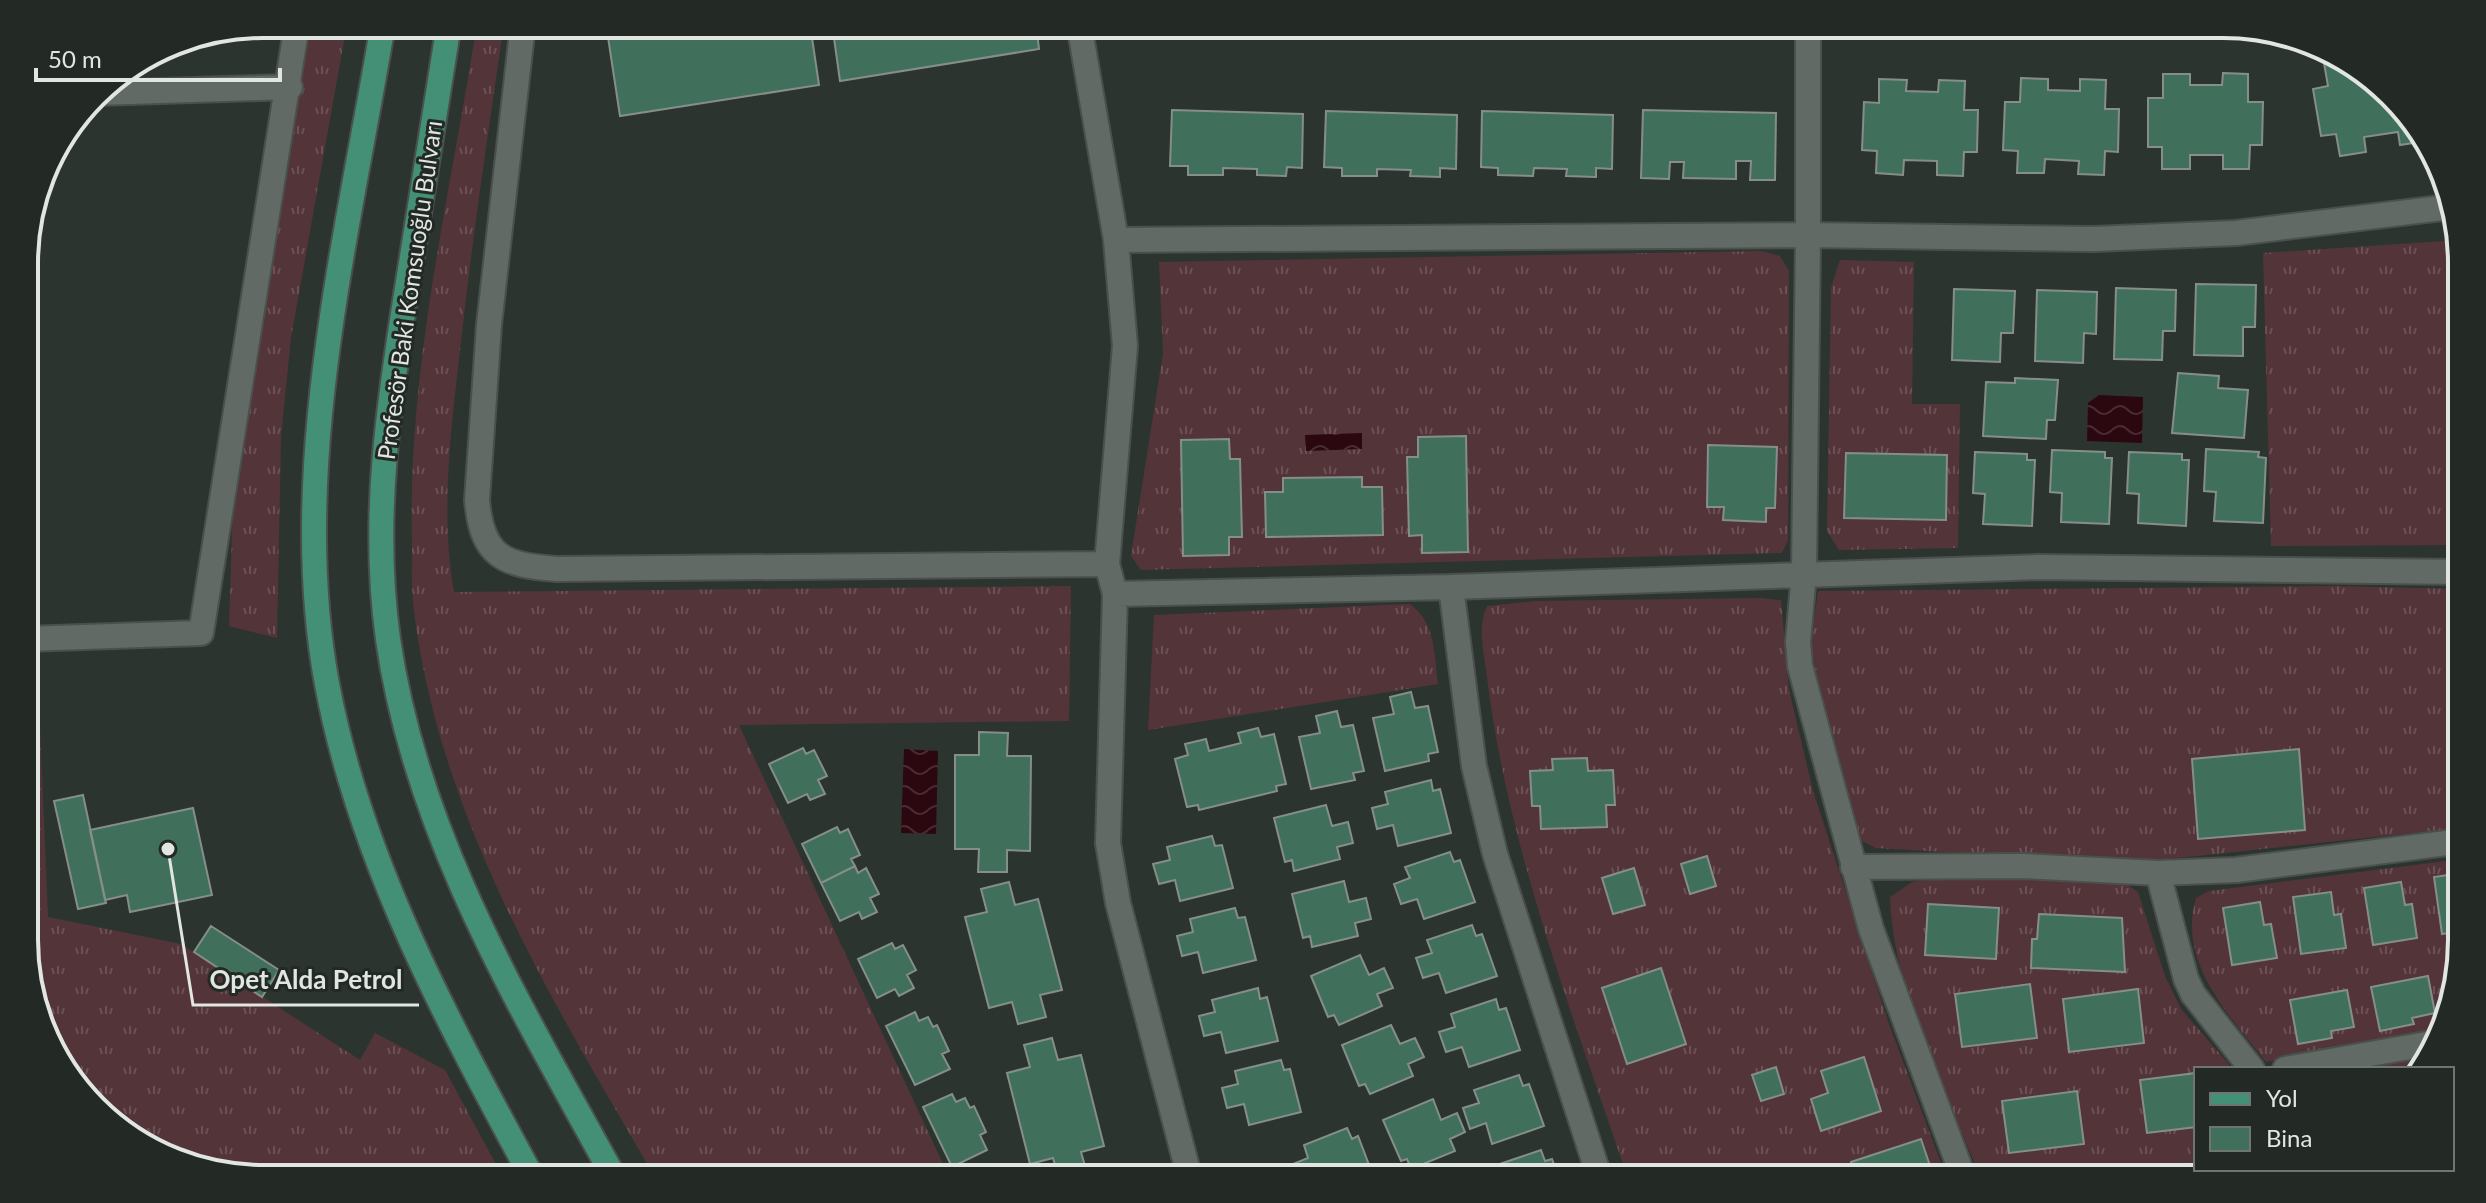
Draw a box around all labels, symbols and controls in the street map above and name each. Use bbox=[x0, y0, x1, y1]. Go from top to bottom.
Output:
scale bar bbox=[36, 32, 280, 82]
text: 50 m bbox=[48, 44, 102, 73]
street label: Profesör Baki Komsuoğlu Bulvarı bbox=[371, 118, 447, 462]
callout: Opet Alda Petrol bbox=[193, 955, 419, 1005]
text: Opet Alda Petrol bbox=[210, 963, 402, 995]
legend bbox=[2194, 1067, 2454, 1171]
text: Yol bbox=[2266, 1083, 2298, 1112]
text: Bina bbox=[2266, 1123, 2312, 1152]

